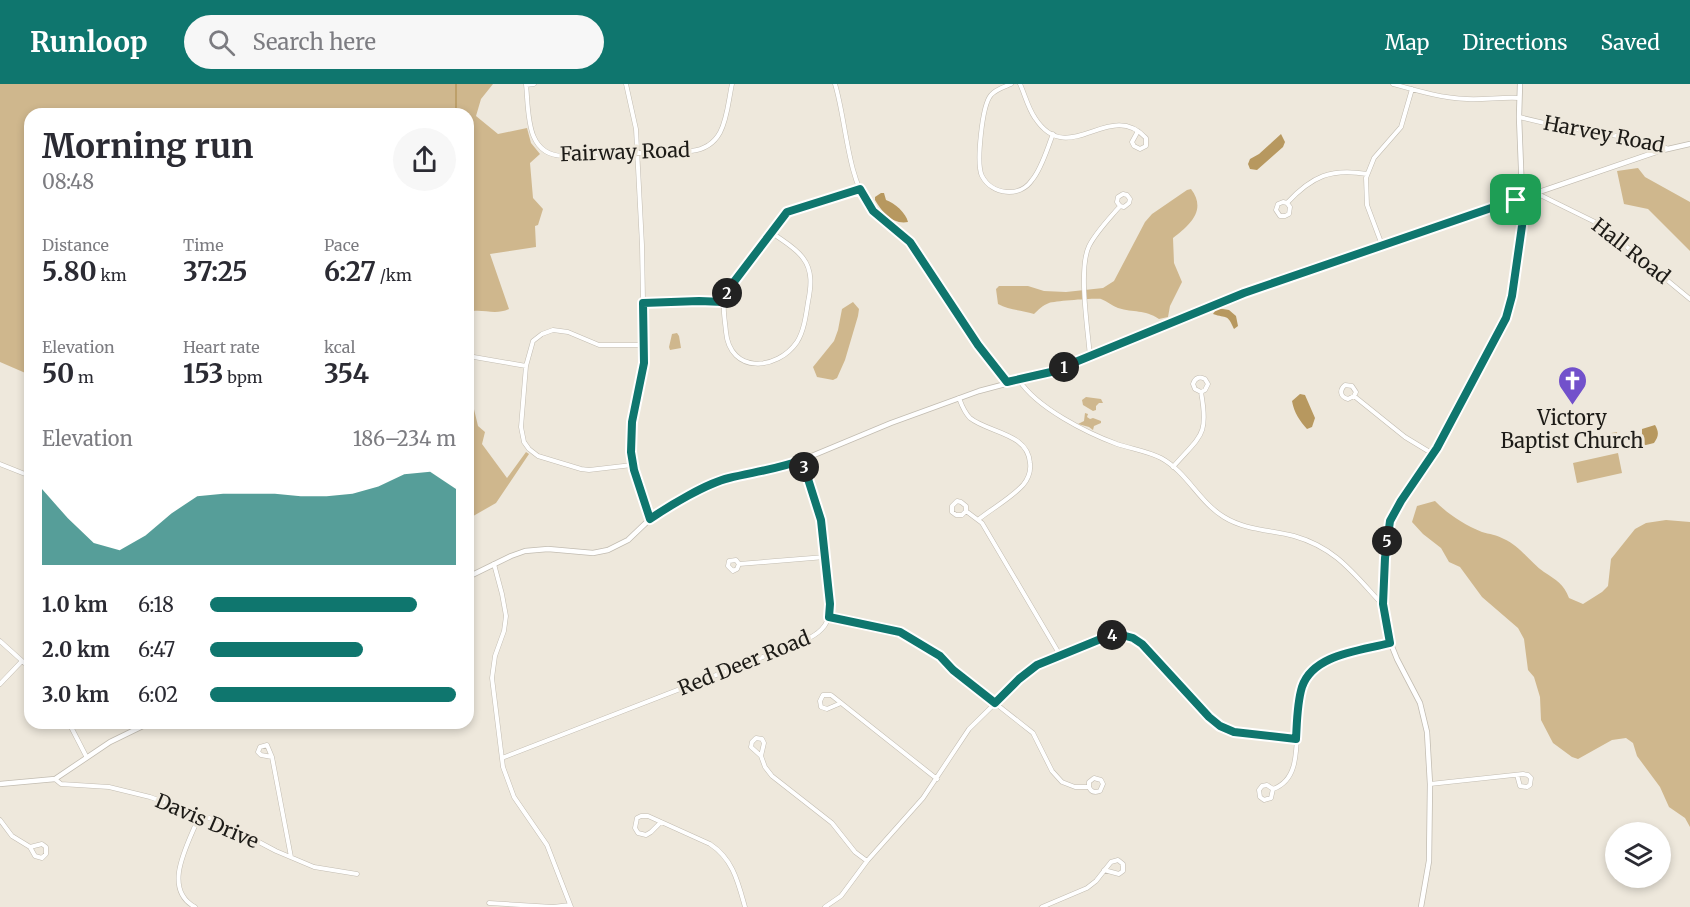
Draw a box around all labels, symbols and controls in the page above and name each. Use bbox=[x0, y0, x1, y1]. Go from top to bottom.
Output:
search box bbox=[184, 15, 604, 69]
text: Runloop bbox=[30, 24, 148, 60]
icon: search bbox=[205, 26, 238, 59]
text: Search here bbox=[253, 28, 376, 56]
text: Map bbox=[1385, 29, 1429, 56]
text: Directions bbox=[1462, 29, 1567, 56]
text: Saved bbox=[1600, 29, 1660, 56]
street label: Harvey Road bbox=[1541, 110, 1667, 157]
text: Morning run bbox=[42, 126, 253, 167]
button: share bbox=[393, 128, 456, 191]
street label: Fairway Road bbox=[559, 137, 691, 166]
text: 08:48 bbox=[42, 169, 94, 194]
pin bbox=[1490, 174, 1541, 225]
icon: arrive bbox=[1499, 183, 1532, 216]
street label: Hall Road bbox=[1587, 212, 1675, 289]
text: Distance bbox=[42, 235, 109, 255]
text: Time bbox=[183, 235, 224, 255]
text: Pace bbox=[324, 235, 359, 255]
text: 5.80 bbox=[42, 255, 97, 288]
text: 37:25 bbox=[183, 255, 248, 288]
text: 6:27 bbox=[324, 255, 376, 288]
text: km bbox=[97, 265, 127, 285]
text: /km bbox=[376, 265, 412, 285]
pin: 2 bbox=[712, 278, 742, 308]
text: 2 bbox=[722, 283, 732, 303]
text: Elevation bbox=[42, 337, 115, 357]
text: Heart rate bbox=[183, 337, 260, 357]
text: kcal bbox=[324, 337, 355, 357]
pin: 1 bbox=[1049, 352, 1079, 382]
text: 50 bbox=[42, 357, 74, 390]
text: 153 bbox=[183, 357, 223, 390]
text: 354 bbox=[324, 357, 369, 390]
text: 1 bbox=[1060, 357, 1068, 377]
church icon: Victory Baptist Church bbox=[1556, 364, 1588, 406]
text: m bbox=[74, 367, 94, 387]
text: bpm bbox=[223, 367, 263, 387]
place label: Victory Baptist Church bbox=[1500, 405, 1644, 453]
text: Elevation bbox=[42, 426, 133, 451]
text: 186–234 m bbox=[353, 426, 456, 451]
pin: 3 bbox=[789, 452, 819, 482]
text: 3 bbox=[799, 457, 809, 477]
pin: 5 bbox=[1372, 526, 1402, 556]
text: 5 bbox=[1382, 531, 1392, 551]
text: 1.0 km bbox=[42, 592, 108, 617]
text: 6:18 bbox=[138, 592, 174, 617]
pin: 4 bbox=[1097, 620, 1127, 650]
street label: Red Deer Road bbox=[674, 625, 814, 700]
text: 4 bbox=[1107, 625, 1117, 645]
text: 2.0 km bbox=[42, 637, 110, 662]
text: 6:47 bbox=[138, 637, 175, 662]
text: 3.0 km bbox=[42, 682, 109, 707]
text: 6:02 bbox=[138, 682, 178, 707]
street label: Davis Drive bbox=[152, 788, 263, 854]
map controls bbox=[1605, 822, 1671, 888]
button: layers bbox=[1605, 822, 1671, 888]

